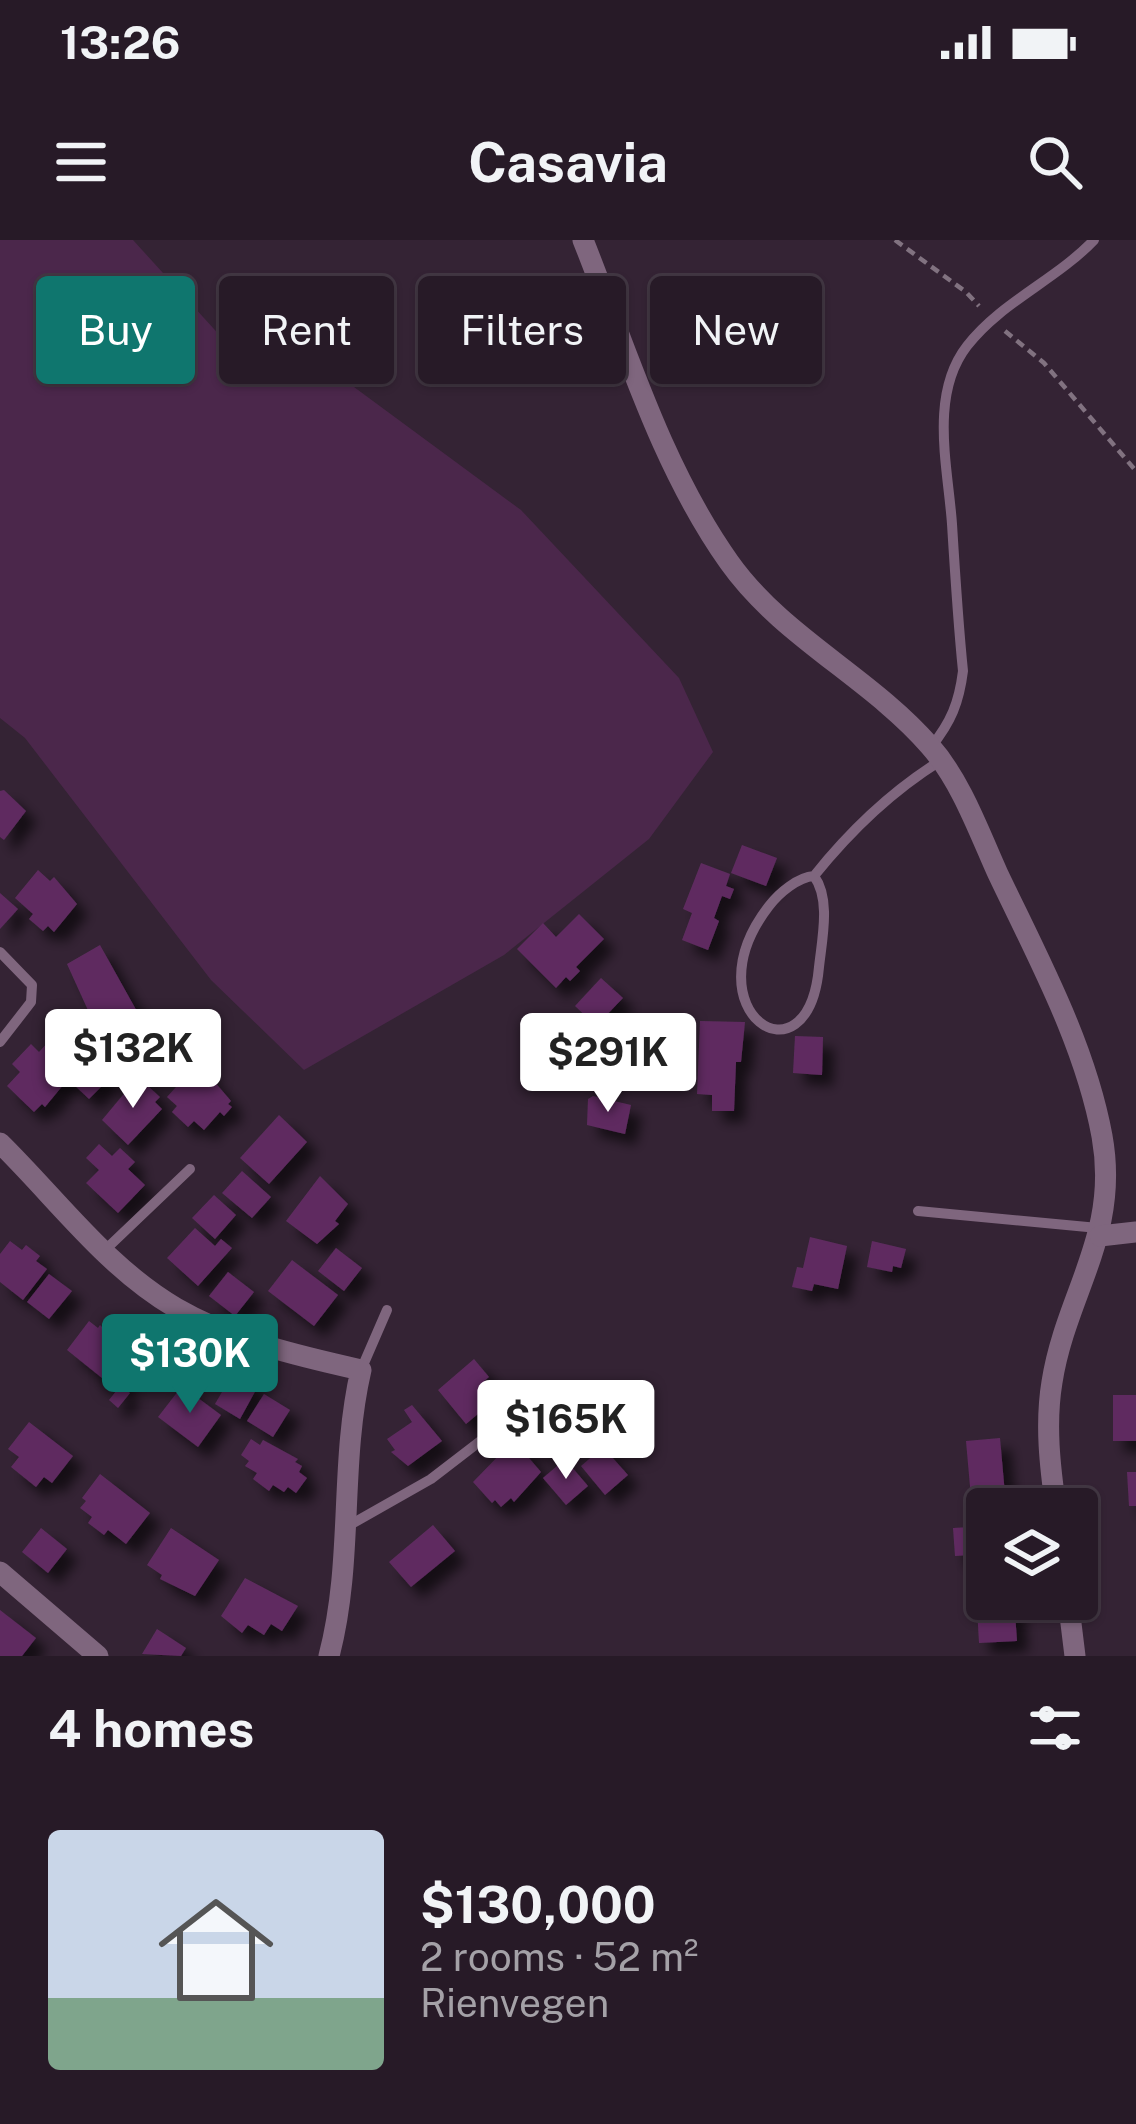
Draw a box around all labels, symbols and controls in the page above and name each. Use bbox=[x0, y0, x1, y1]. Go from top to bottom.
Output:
text: 13:26 bbox=[60, 16, 181, 69]
icon: menu bbox=[48, 129, 114, 195]
icon: search bbox=[1022, 129, 1088, 195]
text: Casavia bbox=[468, 131, 668, 194]
chip: Buy bbox=[36, 276, 195, 384]
chip: Rent bbox=[219, 276, 394, 384]
chip: Filters bbox=[418, 276, 626, 384]
chip: New bbox=[650, 276, 822, 384]
pin: $132K bbox=[49, 1009, 217, 1111]
pin: $291K bbox=[524, 1013, 692, 1115]
text: $132K bbox=[72, 1025, 194, 1071]
text: $291K bbox=[547, 1029, 669, 1075]
pin: $130K bbox=[106, 1314, 274, 1416]
text: $130K bbox=[129, 1330, 251, 1376]
pin: $165K bbox=[482, 1380, 650, 1482]
text: $165K bbox=[504, 1396, 628, 1442]
map controls bbox=[966, 1488, 1098, 1620]
button: layers bbox=[966, 1488, 1098, 1620]
icon: filters bbox=[1022, 1695, 1088, 1761]
text: 4 homes bbox=[48, 1699, 254, 1758]
text: $130,000 bbox=[420, 1875, 656, 1934]
icon: home bbox=[144, 1878, 288, 2022]
text: 2 rooms · 52 m² bbox=[420, 1934, 698, 1980]
text: Rienvegen bbox=[420, 1980, 609, 2026]

